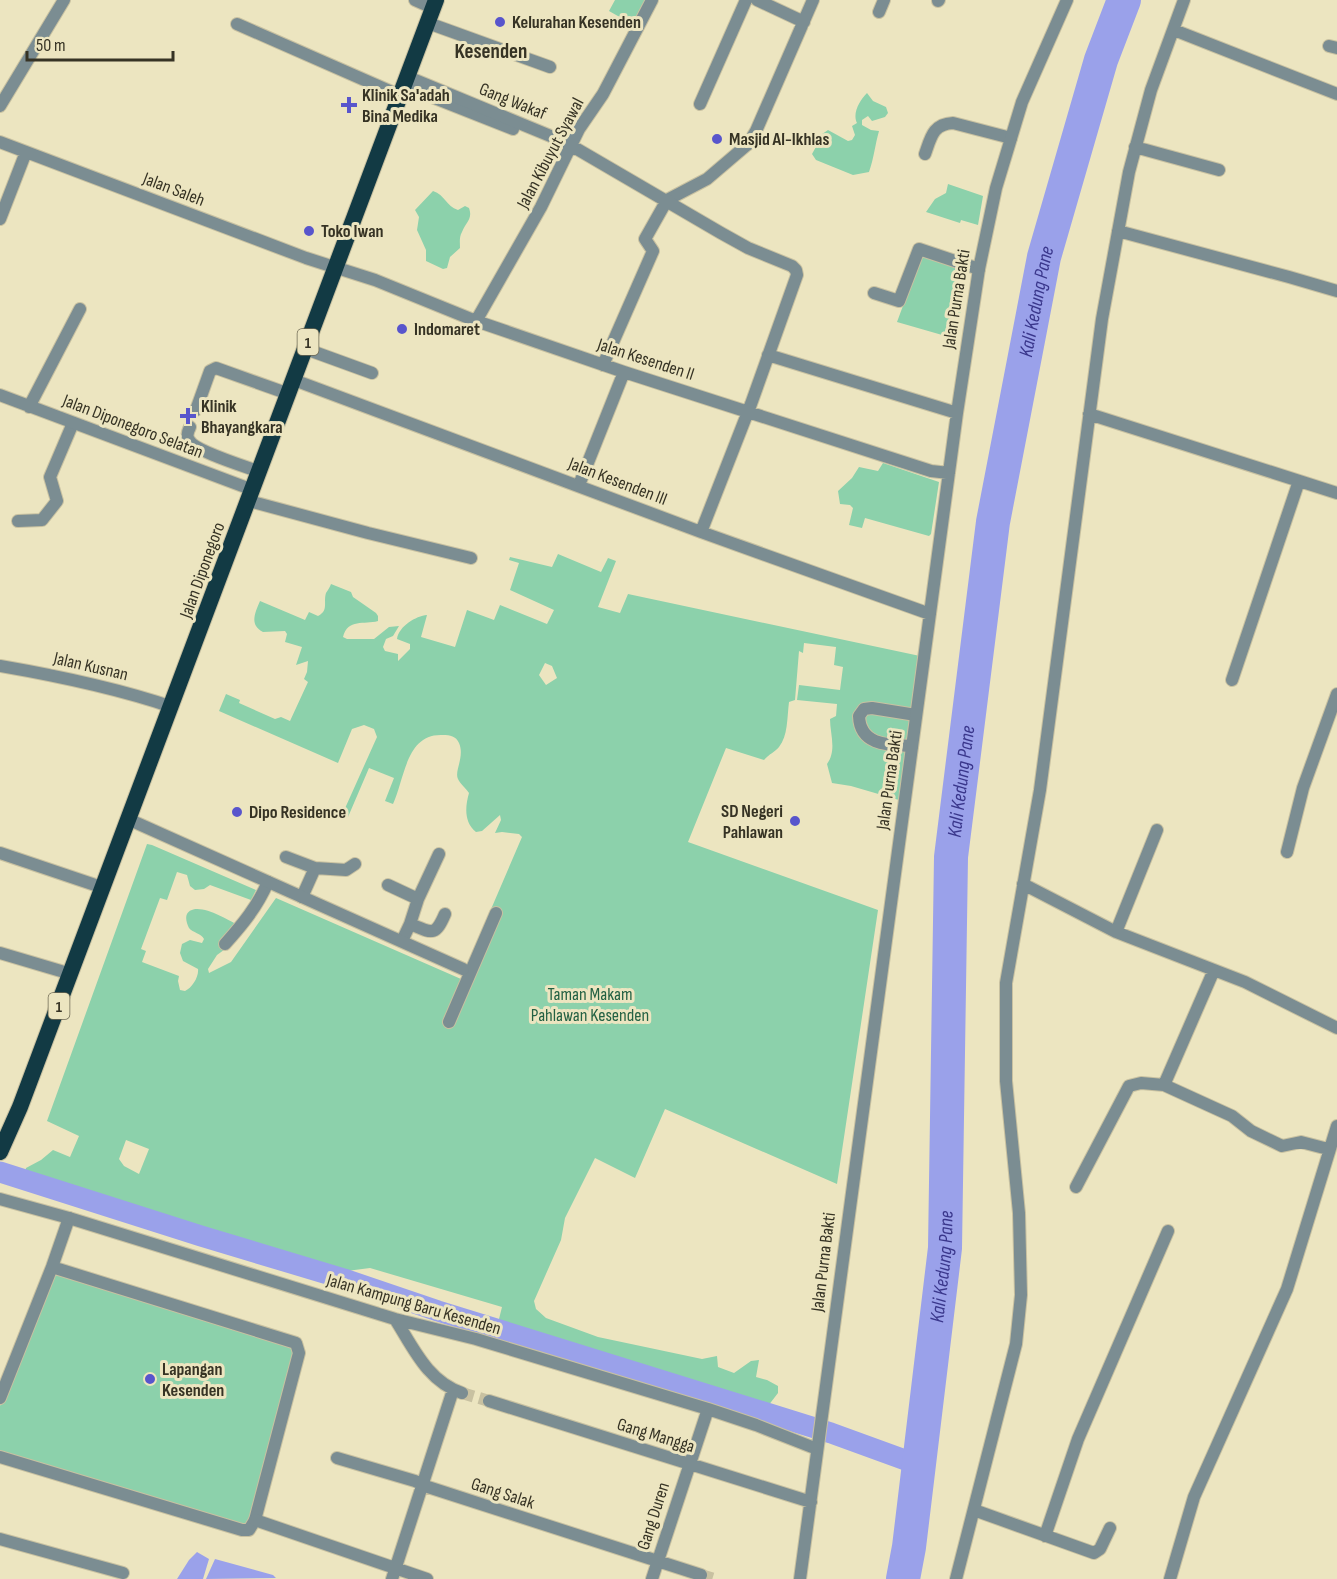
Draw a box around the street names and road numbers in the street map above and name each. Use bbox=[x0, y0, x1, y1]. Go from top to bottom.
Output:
street label: Gang Wakaf bbox=[476, 78, 550, 125]
street label: Jalan Kibuyut Syawal bbox=[512, 94, 588, 213]
street label: Jalan Saleh bbox=[139, 168, 208, 211]
street label: Jalan Purna Bakti bbox=[938, 248, 975, 351]
road number: 1 bbox=[298, 329, 318, 355]
street label: Jalan Kesenden II bbox=[594, 334, 697, 385]
street label: Jalan Diponegoro Selatan bbox=[59, 390, 206, 463]
street label: Jalan Kesenden III bbox=[565, 453, 670, 510]
street label: Jalan Diponegoro bbox=[175, 519, 230, 622]
street label: Jalan Kusnan bbox=[51, 648, 130, 685]
street label: Jalan Purna Bakti bbox=[872, 729, 907, 832]
road number: 1 bbox=[48, 993, 70, 1019]
street label: Jalan Purna Bakti bbox=[807, 1211, 840, 1314]
street label: Jalan Kampung Baru Kesenden bbox=[323, 1269, 503, 1339]
street label: Gang Mangga bbox=[615, 1414, 697, 1457]
street label: Gang Salak bbox=[469, 1473, 537, 1514]
street label: Gang Duren bbox=[633, 1480, 674, 1553]

